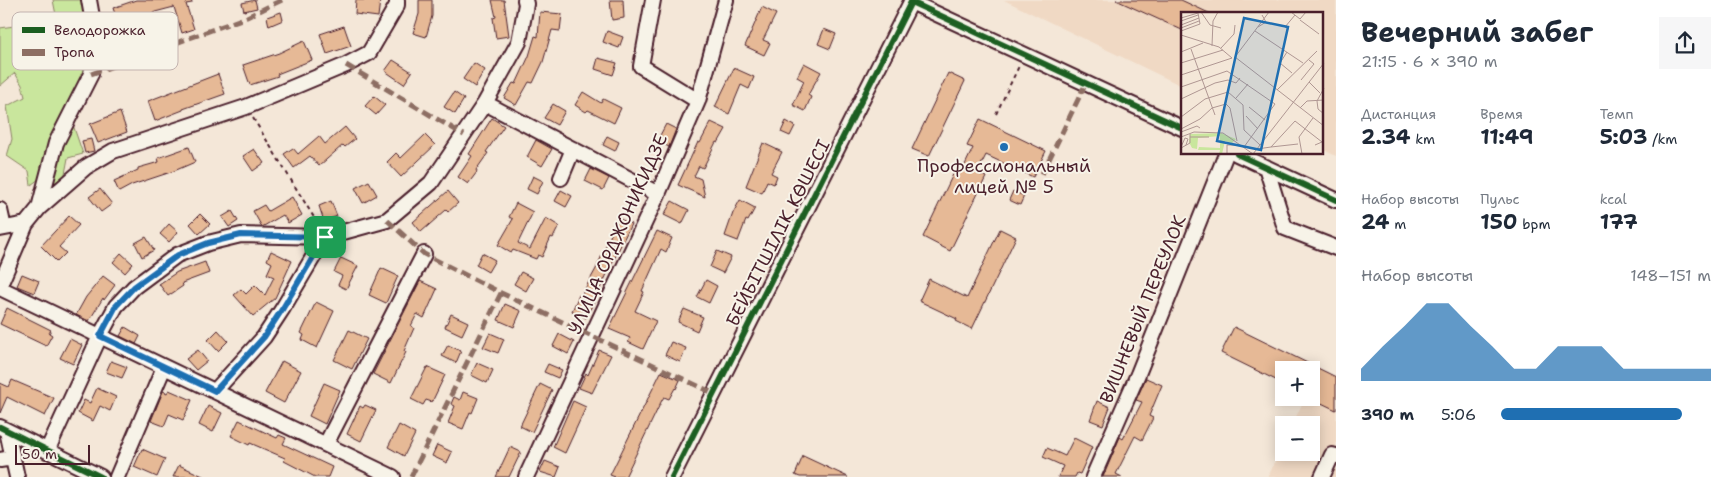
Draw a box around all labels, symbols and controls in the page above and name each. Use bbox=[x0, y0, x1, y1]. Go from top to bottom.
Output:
legend bbox=[12, 12, 178, 70]
inset map bbox=[1181, 12, 1324, 155]
text: Вечерний забег bbox=[1361, 13, 1593, 51]
button: share bbox=[1659, 17, 1711, 69]
text: Велодорожка bbox=[54, 21, 146, 39]
text: Тропа bbox=[54, 43, 95, 61]
text: 21:15 · 6 × 390 m bbox=[1361, 51, 1498, 72]
text: Дистанция bbox=[1361, 105, 1436, 123]
text: Время bbox=[1480, 105, 1523, 123]
text: Темп bbox=[1600, 105, 1634, 123]
text: 2.34 bbox=[1361, 123, 1410, 151]
text: 11:49 bbox=[1480, 123, 1533, 151]
text: 5:03 bbox=[1600, 123, 1647, 151]
street label: УЛИЦА ОРДЖОНИКИДЗЕ bbox=[563, 130, 673, 338]
text: km bbox=[1410, 130, 1435, 148]
text: /km bbox=[1647, 130, 1677, 148]
street label: БЕЙБІТШІЛІК КӨШЕСІ bbox=[720, 136, 836, 330]
marker: Профессиональный лицей № 5 bbox=[998, 141, 1010, 153]
place label: Профессиональный лицей № 5 bbox=[917, 154, 1091, 199]
text: Набор высоты bbox=[1361, 190, 1459, 208]
text: Пульс bbox=[1480, 190, 1520, 208]
text: kcal bbox=[1600, 190, 1627, 208]
text: 24 bbox=[1361, 208, 1390, 236]
text: 150 bbox=[1480, 208, 1518, 236]
text: 177 bbox=[1600, 208, 1638, 236]
street label: ВИШНЕВЫЙ ПЕРЕУЛОК bbox=[1094, 211, 1192, 407]
text: m bbox=[1390, 215, 1406, 233]
text: bpm bbox=[1518, 215, 1551, 233]
pin bbox=[304, 216, 346, 258]
icon: arrive bbox=[311, 223, 339, 251]
text: Набор высоты bbox=[1361, 265, 1473, 286]
text: 148–151 m bbox=[1630, 265, 1711, 286]
map controls bbox=[1275, 361, 1320, 461]
button: + bbox=[1275, 361, 1320, 406]
text: 390 m bbox=[1361, 404, 1414, 425]
text: 5:06 bbox=[1441, 404, 1476, 425]
button: − bbox=[1275, 416, 1320, 461]
scale bar bbox=[15, 442, 90, 465]
text: 50 m bbox=[22, 445, 57, 463]

